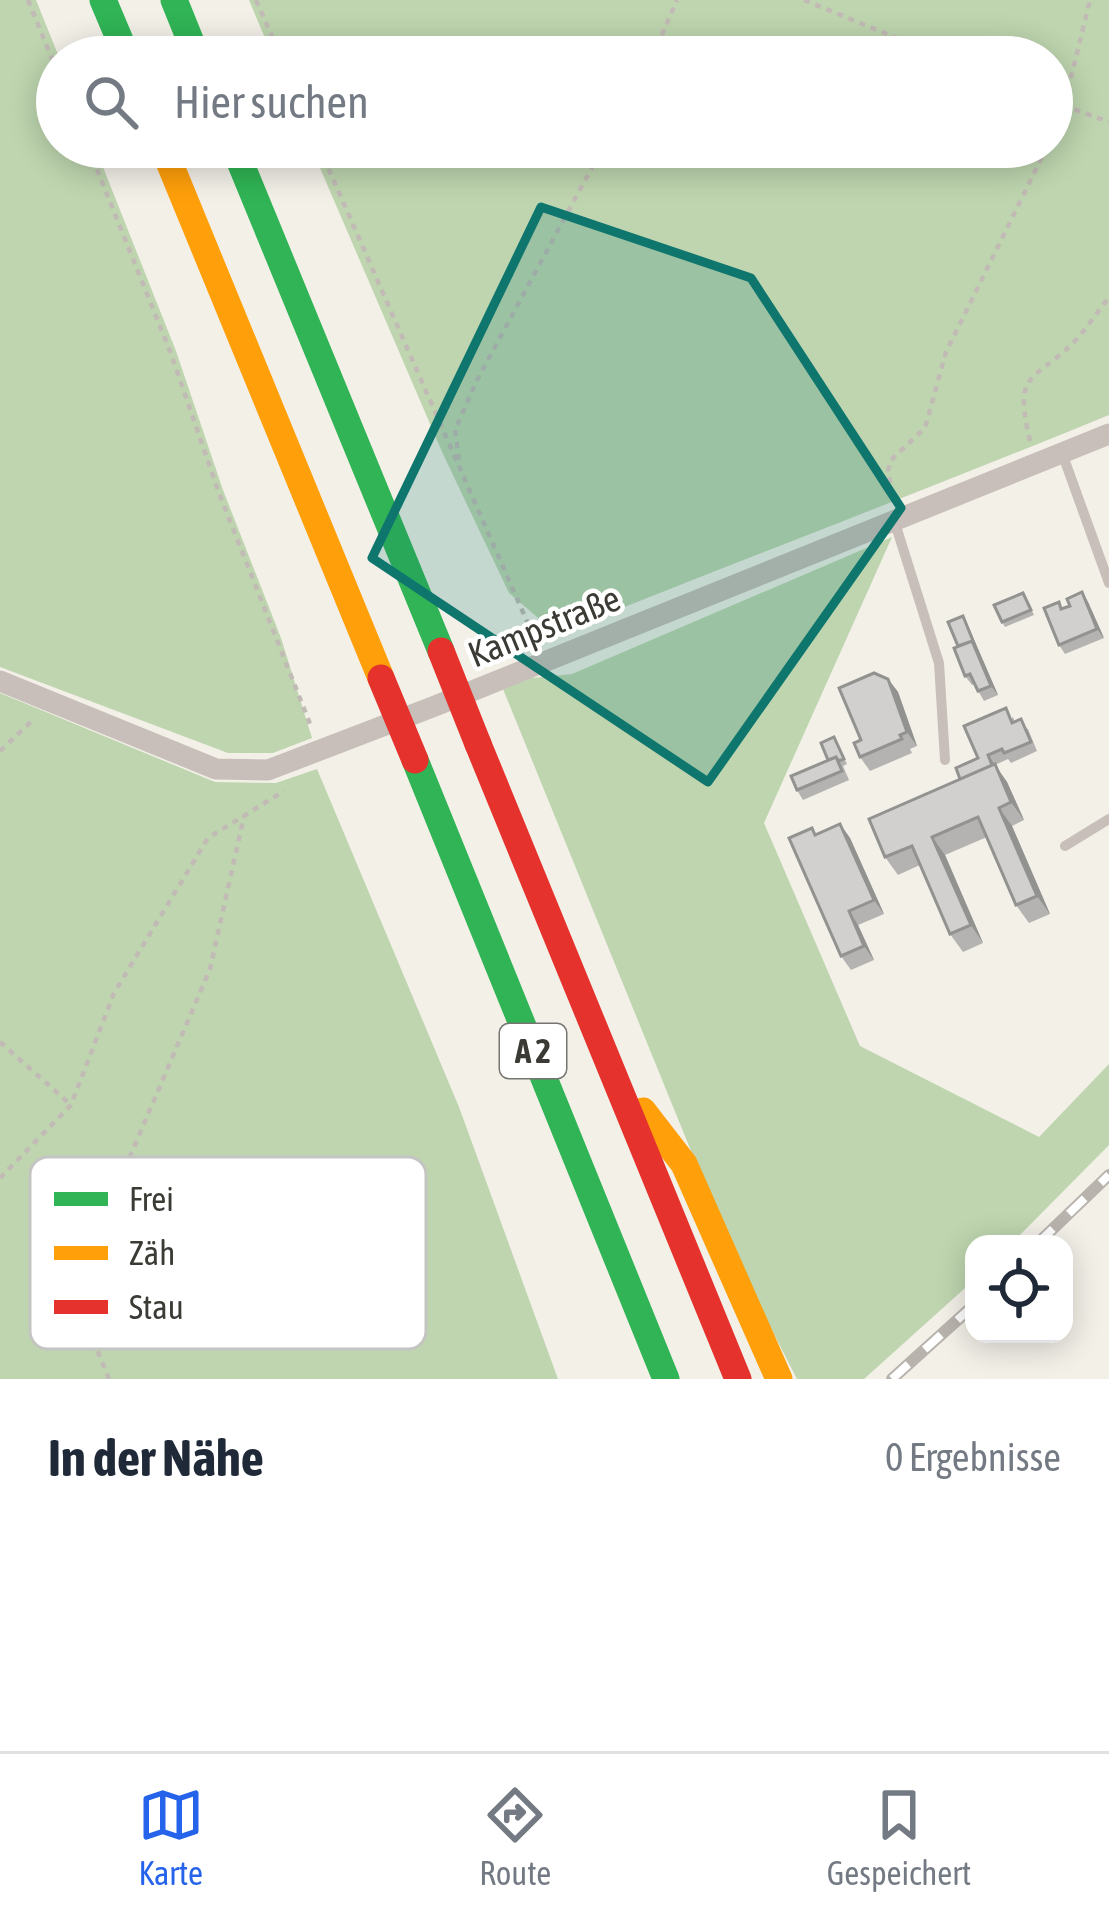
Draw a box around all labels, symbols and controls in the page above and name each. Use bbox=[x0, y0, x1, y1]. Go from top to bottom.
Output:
search box bbox=[36, 36, 1073, 168]
icon: search bbox=[78, 69, 144, 135]
text: Hier suchen bbox=[174, 76, 369, 128]
street label: Kampstraße bbox=[462, 577, 626, 675]
road number: A 2 bbox=[500, 1024, 566, 1078]
legend bbox=[30, 1157, 426, 1349]
text: Frei bbox=[129, 1180, 174, 1218]
text: Zäh bbox=[129, 1234, 175, 1272]
map controls bbox=[965, 1235, 1073, 1343]
button: locate bbox=[965, 1235, 1073, 1343]
text: Stau bbox=[129, 1288, 184, 1326]
text: In der Nähe bbox=[48, 1428, 264, 1487]
text: 0 Ergebnisse bbox=[885, 1435, 1061, 1479]
tab: Karte bbox=[138, 1782, 204, 1892]
tab: Route bbox=[479, 1782, 551, 1892]
tab: Gespeichert bbox=[827, 1782, 971, 1892]

